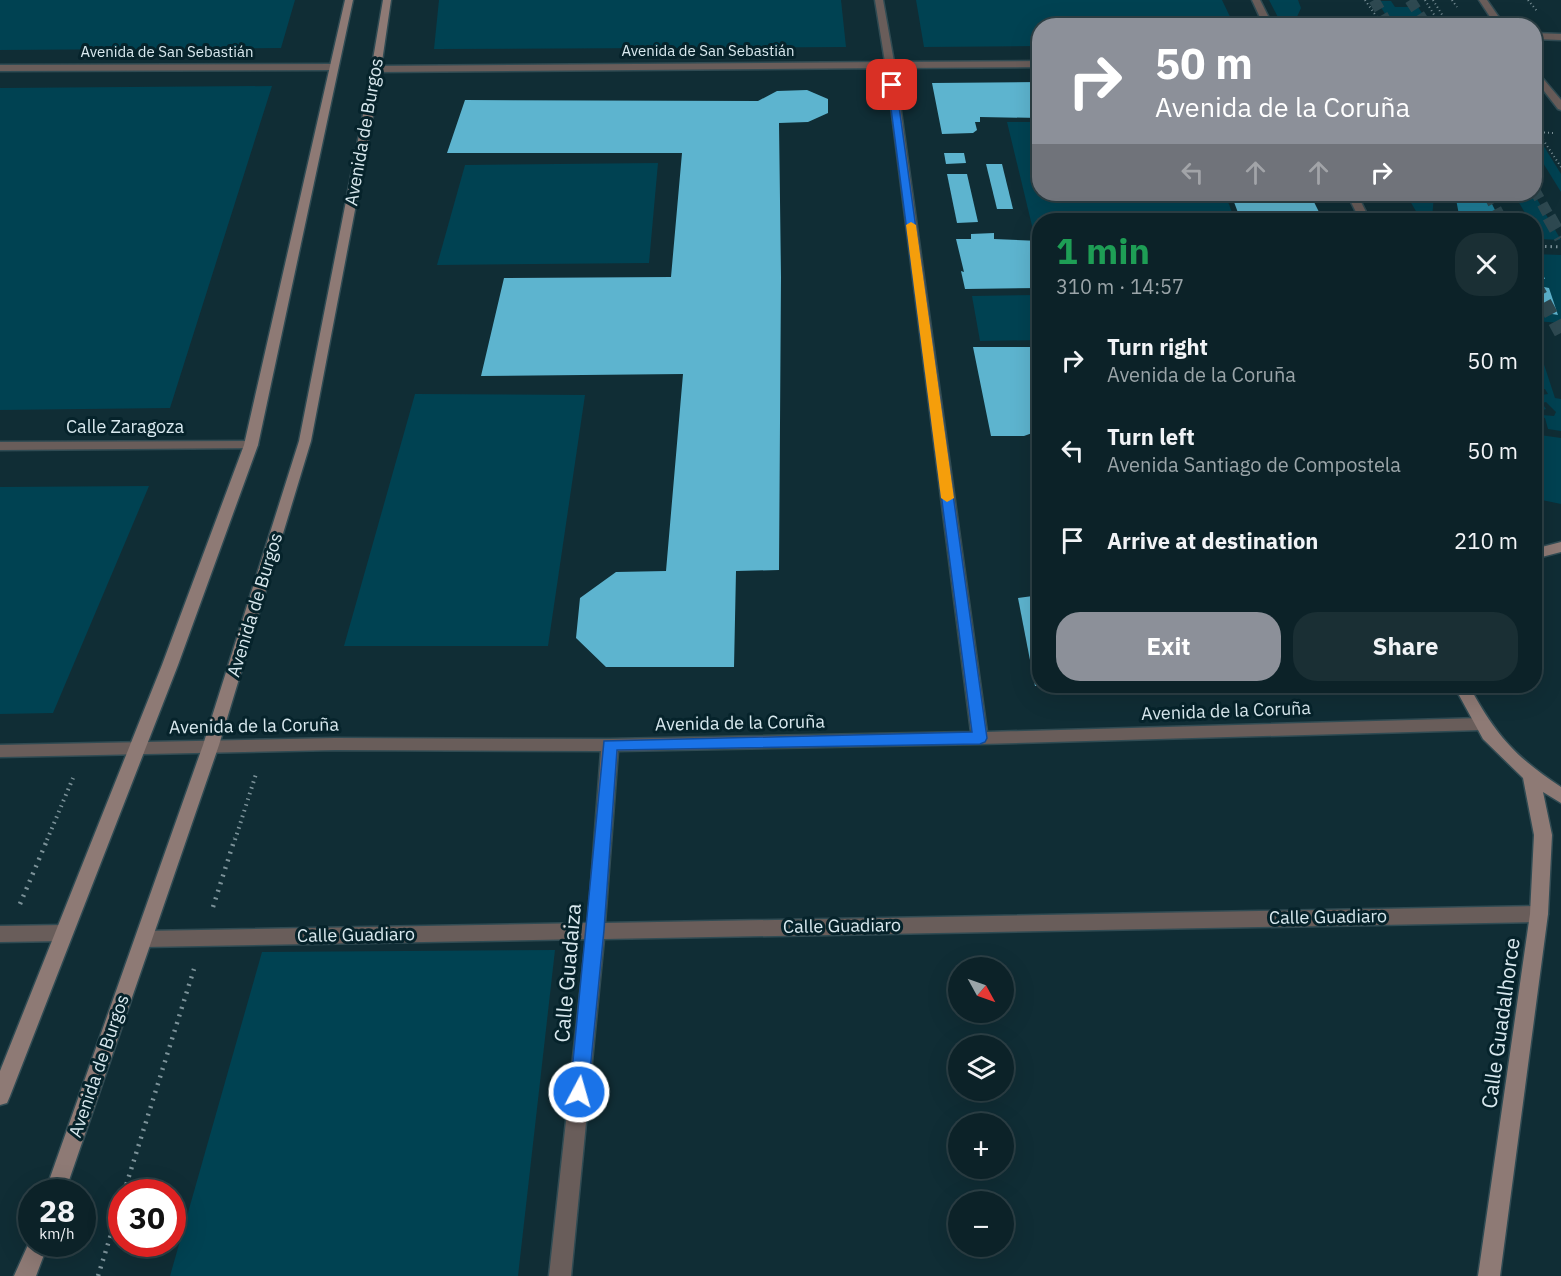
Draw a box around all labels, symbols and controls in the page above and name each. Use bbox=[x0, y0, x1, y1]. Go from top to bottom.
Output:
text: 50 m bbox=[1155, 36, 1253, 91]
street label: Avenida de San Sebastián bbox=[622, 41, 795, 60]
street label: Avenida de San Sebastián bbox=[81, 42, 254, 61]
icon: right bbox=[1056, 42, 1134, 120]
street label: Avenida de Burgos bbox=[339, 56, 388, 208]
pin bbox=[866, 59, 917, 110]
icon: arrive bbox=[875, 68, 908, 101]
text: Avenida de la Coruña bbox=[1155, 89, 1410, 124]
icon: left bbox=[1176, 156, 1209, 189]
icon: ahead bbox=[1239, 156, 1272, 189]
icon: ahead bbox=[1302, 156, 1335, 189]
icon: right bbox=[1365, 156, 1398, 189]
text: 1 min bbox=[1056, 227, 1150, 274]
button: close bbox=[1455, 233, 1518, 296]
text: 310 m · 14:57 bbox=[1056, 273, 1184, 300]
text: Turn right bbox=[1107, 332, 1208, 361]
icon: right bbox=[1056, 344, 1089, 377]
text: 50 m bbox=[1467, 346, 1518, 375]
text: Avenida de la Coruña bbox=[1107, 361, 1296, 388]
street label: Calle Zaragoza bbox=[66, 415, 184, 438]
text: Turn left bbox=[1107, 422, 1195, 451]
icon: left bbox=[1056, 434, 1089, 467]
text: 50 m bbox=[1467, 436, 1518, 465]
text: Avenida Santiago de Compostela bbox=[1107, 451, 1401, 478]
icon: arrive bbox=[1056, 524, 1089, 557]
text: Arrive at destination bbox=[1107, 526, 1318, 555]
text: 210 m bbox=[1454, 526, 1518, 555]
street label: Avenida de Burgos bbox=[222, 530, 287, 680]
button: Exit bbox=[1056, 612, 1281, 681]
button: Share bbox=[1293, 612, 1518, 681]
street label: Avenida de la Coruña bbox=[1141, 696, 1312, 725]
street label: Avenida de la Coruña bbox=[655, 710, 826, 735]
street label: Avenida de la Coruña bbox=[169, 713, 340, 738]
street label: Calle Guadaiza bbox=[547, 902, 587, 1044]
street label: Calle Guadiaro bbox=[1269, 904, 1387, 929]
street label: Calle Guadiaro bbox=[783, 913, 901, 938]
street label: Calle Guadiaro bbox=[297, 922, 415, 947]
street label: Calle Guadalhorce bbox=[1474, 936, 1526, 1110]
north arrow bbox=[948, 957, 1014, 1023]
map controls bbox=[948, 957, 1014, 1257]
street label: Avenida de Burgos bbox=[63, 991, 134, 1140]
button: layers bbox=[948, 1035, 1014, 1101]
position arrow bbox=[547, 1060, 611, 1124]
button: + bbox=[948, 1113, 1014, 1179]
speed limit sign: 30 bbox=[108, 1179, 186, 1257]
text: 28 bbox=[39, 1191, 75, 1230]
button: − bbox=[948, 1191, 1014, 1257]
text: km/h bbox=[39, 1224, 75, 1243]

